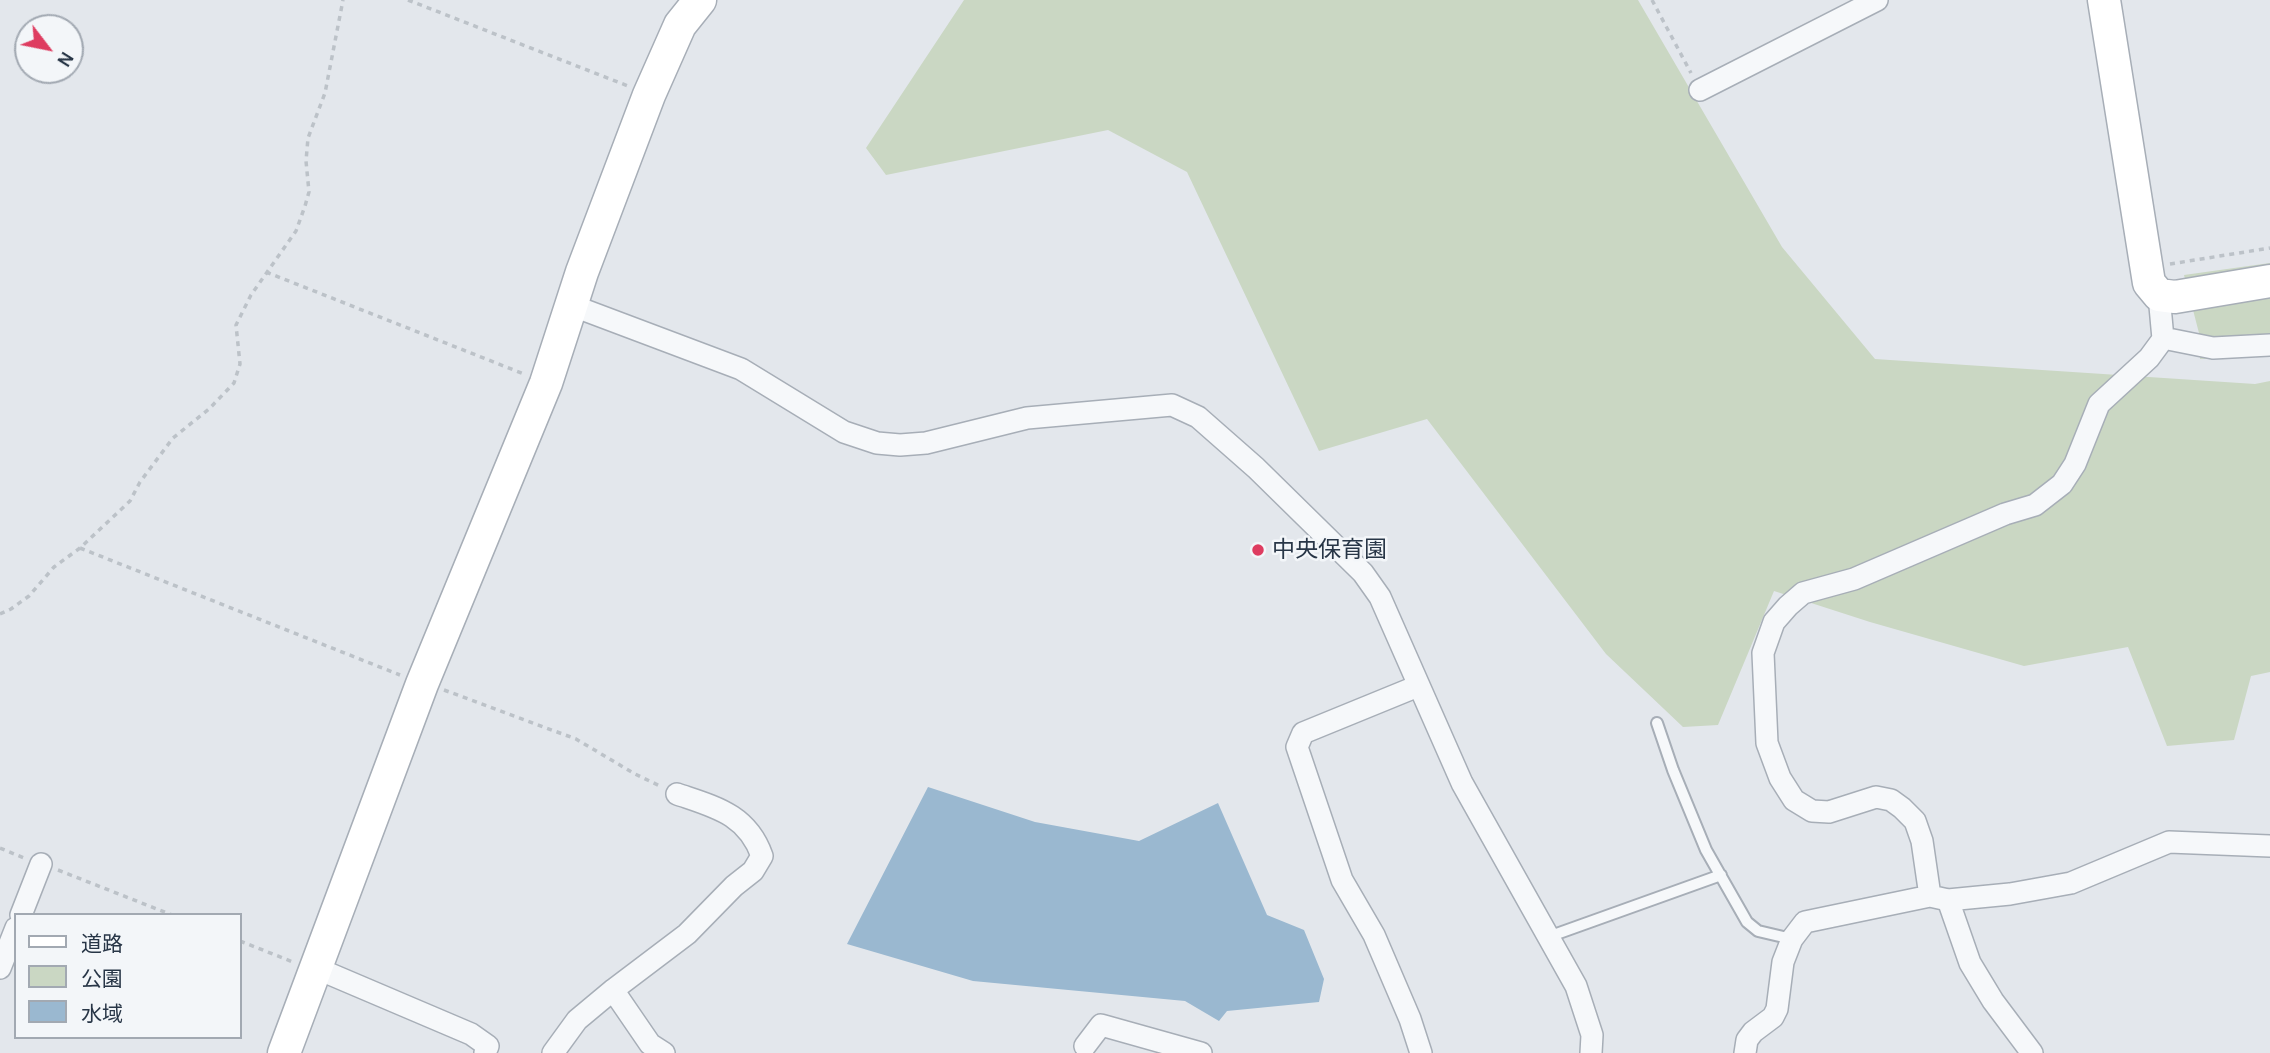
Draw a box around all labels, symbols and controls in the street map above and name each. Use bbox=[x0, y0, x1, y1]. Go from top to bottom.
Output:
north arrow bbox=[14, 14, 84, 84]
text: N bbox=[52, 47, 78, 71]
place label: 中央保育園 bbox=[1272, 536, 1387, 564]
marker: 中央保育園 bbox=[1250, 542, 1266, 558]
legend bbox=[14, 913, 242, 1039]
text: 道路 bbox=[81, 932, 123, 956]
text: 公園 bbox=[81, 967, 123, 991]
text: 水域 bbox=[81, 1002, 123, 1026]

